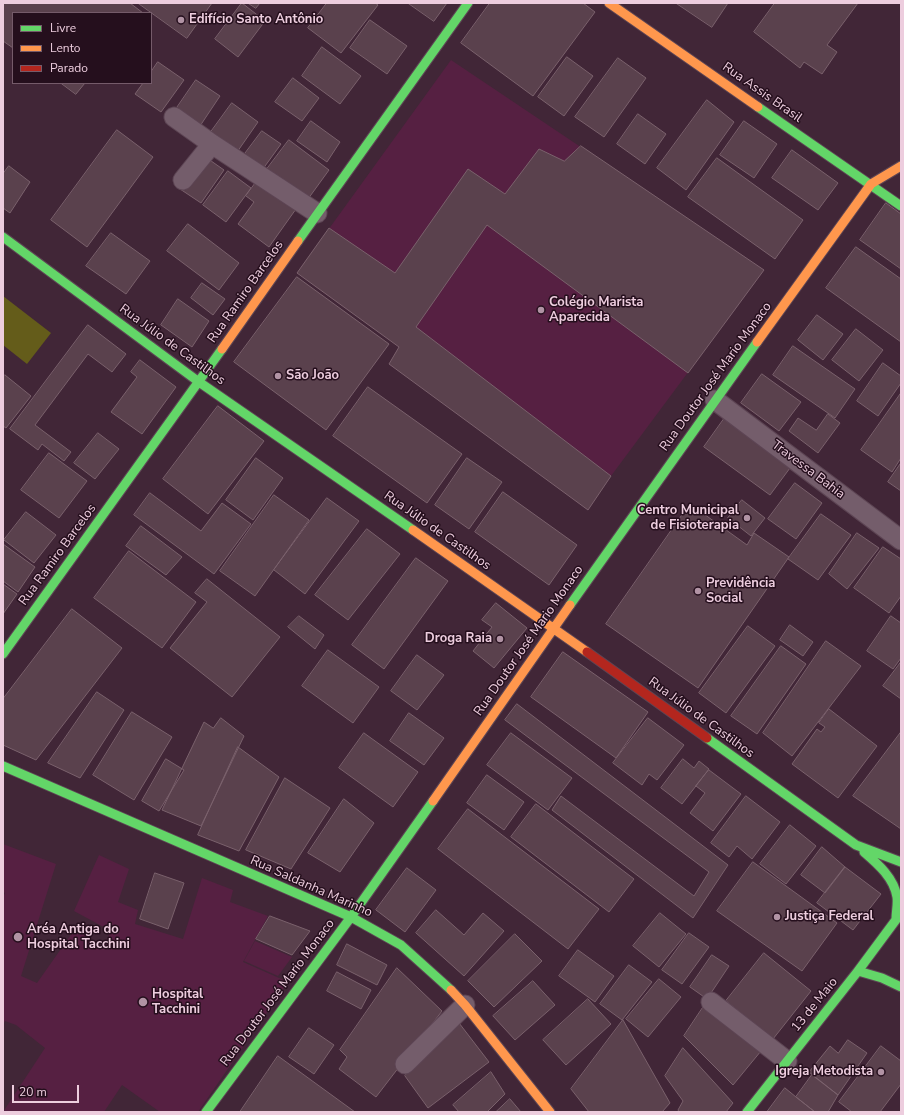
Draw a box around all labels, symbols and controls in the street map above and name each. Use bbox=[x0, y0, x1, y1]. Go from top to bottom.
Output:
legend bbox=[12, 12, 152, 84]
place label: Edifício Santo Antônio bbox=[189, 12, 323, 28]
marker: Edifício Santo Antônio bbox=[176, 15, 186, 25]
text: Livre bbox=[50, 20, 76, 36]
text: Lento bbox=[50, 40, 80, 56]
text: Parado bbox=[50, 60, 88, 76]
street label: Rua Assis Brasil bbox=[719, 60, 805, 126]
street label: Rua Ramiro Barcelos bbox=[205, 238, 287, 346]
place label: Colégio Marista Aparecida bbox=[549, 295, 643, 326]
street label: Rua Doutor José Mario Monaco bbox=[657, 300, 775, 454]
street label: Rua Júlio de Castilhos bbox=[116, 301, 228, 389]
marker: Colégio Marista Aparecida bbox=[536, 305, 546, 315]
place label: São João bbox=[286, 368, 339, 384]
marker: São João bbox=[273, 371, 283, 381]
street label: Travessa Bahia bbox=[768, 437, 848, 503]
street label: Rua Júlio de Castilhos bbox=[381, 488, 493, 574]
street label: Rua Ramiro Barcelos bbox=[16, 501, 100, 609]
place label: Centro Municipal de Fisioterapia bbox=[637, 503, 739, 534]
marker: Centro Municipal de Fisioterapia bbox=[742, 513, 752, 523]
street label: Rua Doutor José Mario Monaco bbox=[471, 563, 587, 719]
place label: Previdência Social bbox=[706, 576, 775, 607]
marker: Previdência Social bbox=[693, 586, 703, 596]
place label: Droga Raia bbox=[425, 631, 492, 647]
marker: Droga Raia bbox=[495, 634, 505, 644]
street label: Rua Júlio de Castilhos bbox=[645, 674, 757, 762]
street label: Rua Saldanha Marinho bbox=[248, 853, 374, 921]
place label: Justiça Federal bbox=[785, 909, 874, 925]
marker: Justiça Federal bbox=[772, 912, 782, 922]
street label: Rua Doutor José Mario Monaco bbox=[218, 916, 338, 1070]
place label: Aréa Antiga do Hospital Tacchini bbox=[27, 922, 130, 953]
marker: Aréa Antiga do Hospital Tacchini bbox=[12, 931, 24, 943]
street label: 13 de Maio bbox=[788, 975, 842, 1035]
place label: Hospital Tacchini bbox=[152, 987, 203, 1018]
marker: Hospital Tacchini bbox=[137, 996, 149, 1008]
place label: Igreja Metodista bbox=[775, 1064, 873, 1080]
marker: Igreja Metodista bbox=[876, 1067, 886, 1077]
scale bar bbox=[14, 1077, 81, 1103]
text: 20 m bbox=[19, 1084, 47, 1100]

